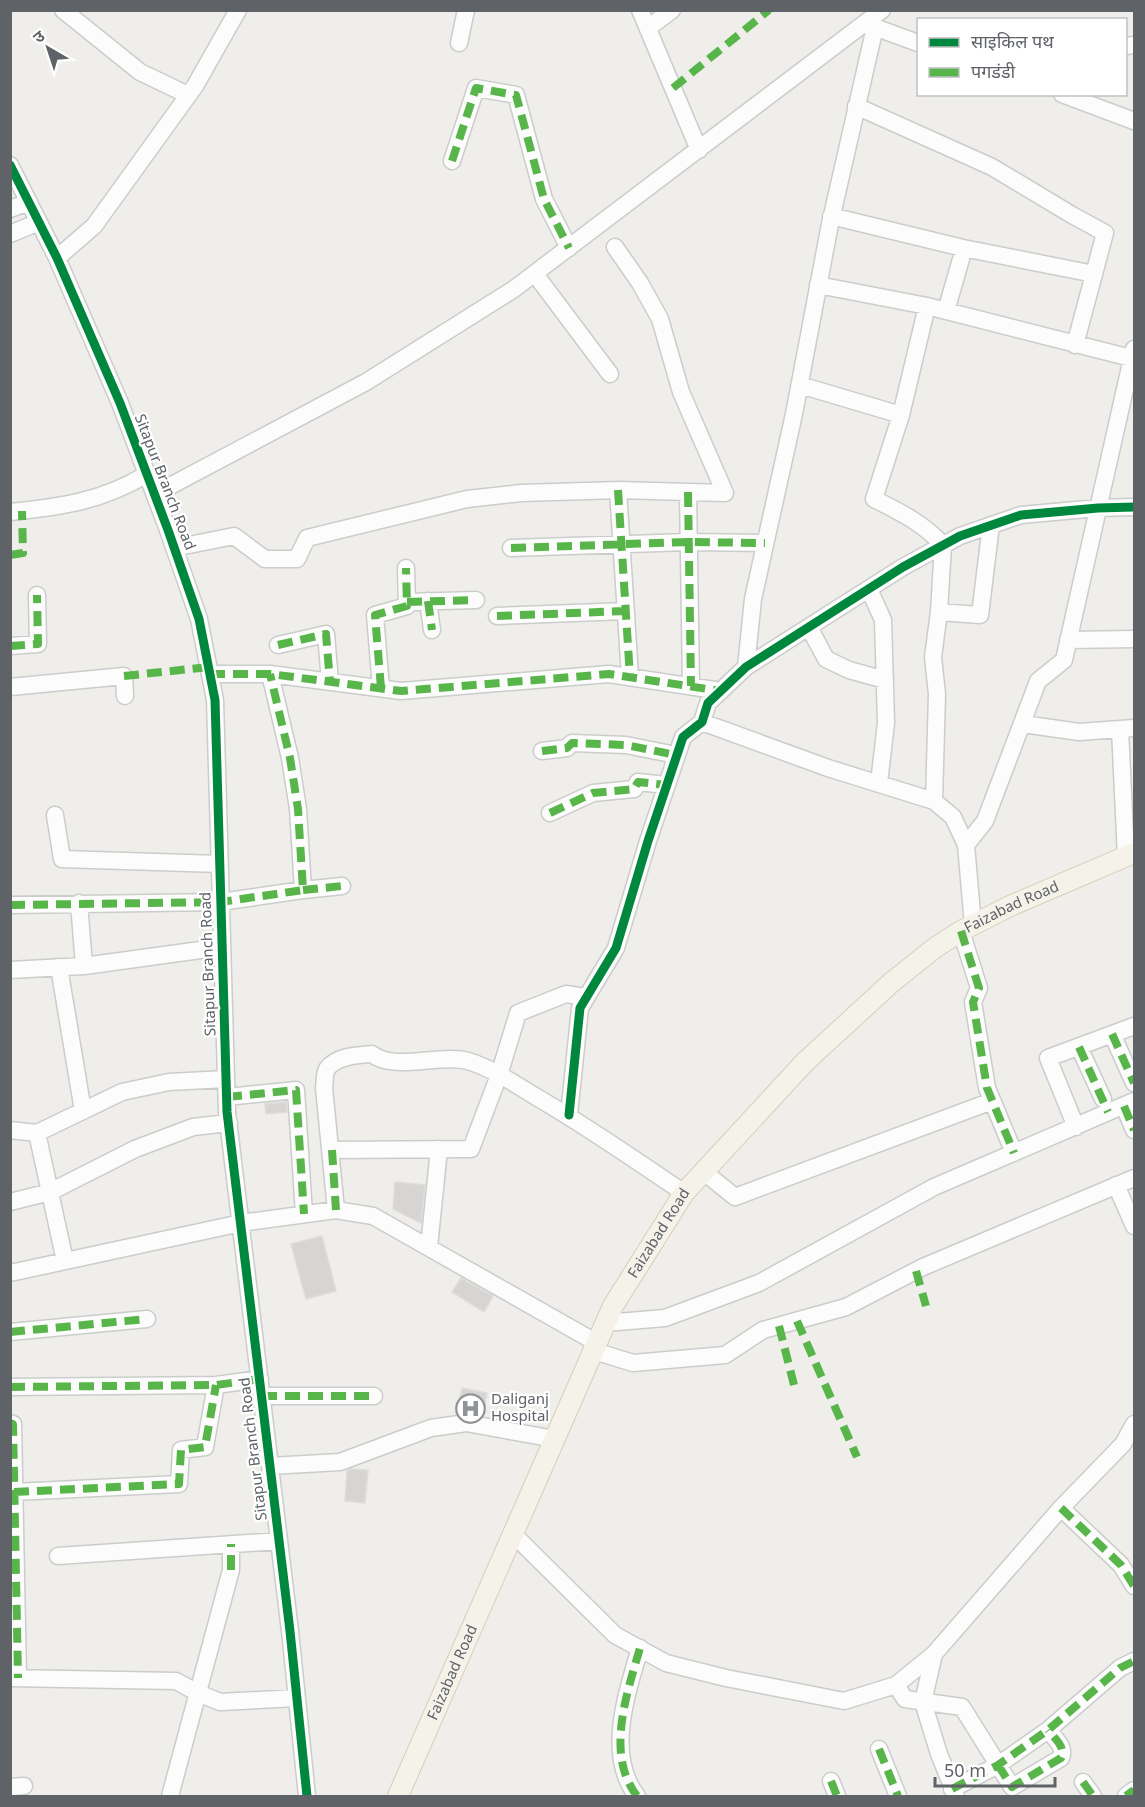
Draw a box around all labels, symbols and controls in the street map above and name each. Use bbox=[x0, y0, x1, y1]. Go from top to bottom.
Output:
north arrow bbox=[18, 18, 78, 78]
legend bbox=[917, 18, 1127, 96]
text: उ bbox=[28, 24, 50, 48]
text: साइकिल पथ bbox=[971, 29, 1054, 53]
text: पगडंडी bbox=[971, 59, 1016, 83]
street label: Sitapur Branch Road bbox=[131, 411, 201, 553]
street label: Faizabad Road bbox=[960, 875, 1062, 937]
street label: Sitapur Branch Road bbox=[194, 892, 220, 1036]
street label: Faizabad Road bbox=[622, 1184, 694, 1281]
street label: Sitapur Branch Road bbox=[233, 1376, 271, 1522]
place label: Daliganj Hospital bbox=[491, 1388, 549, 1425]
hospital icon: Daliganj Hospital bbox=[454, 1392, 486, 1424]
street label: Faizabad Road bbox=[422, 1621, 481, 1723]
scale bar bbox=[935, 1750, 1055, 1788]
text: 50 m bbox=[944, 1758, 986, 1782]

